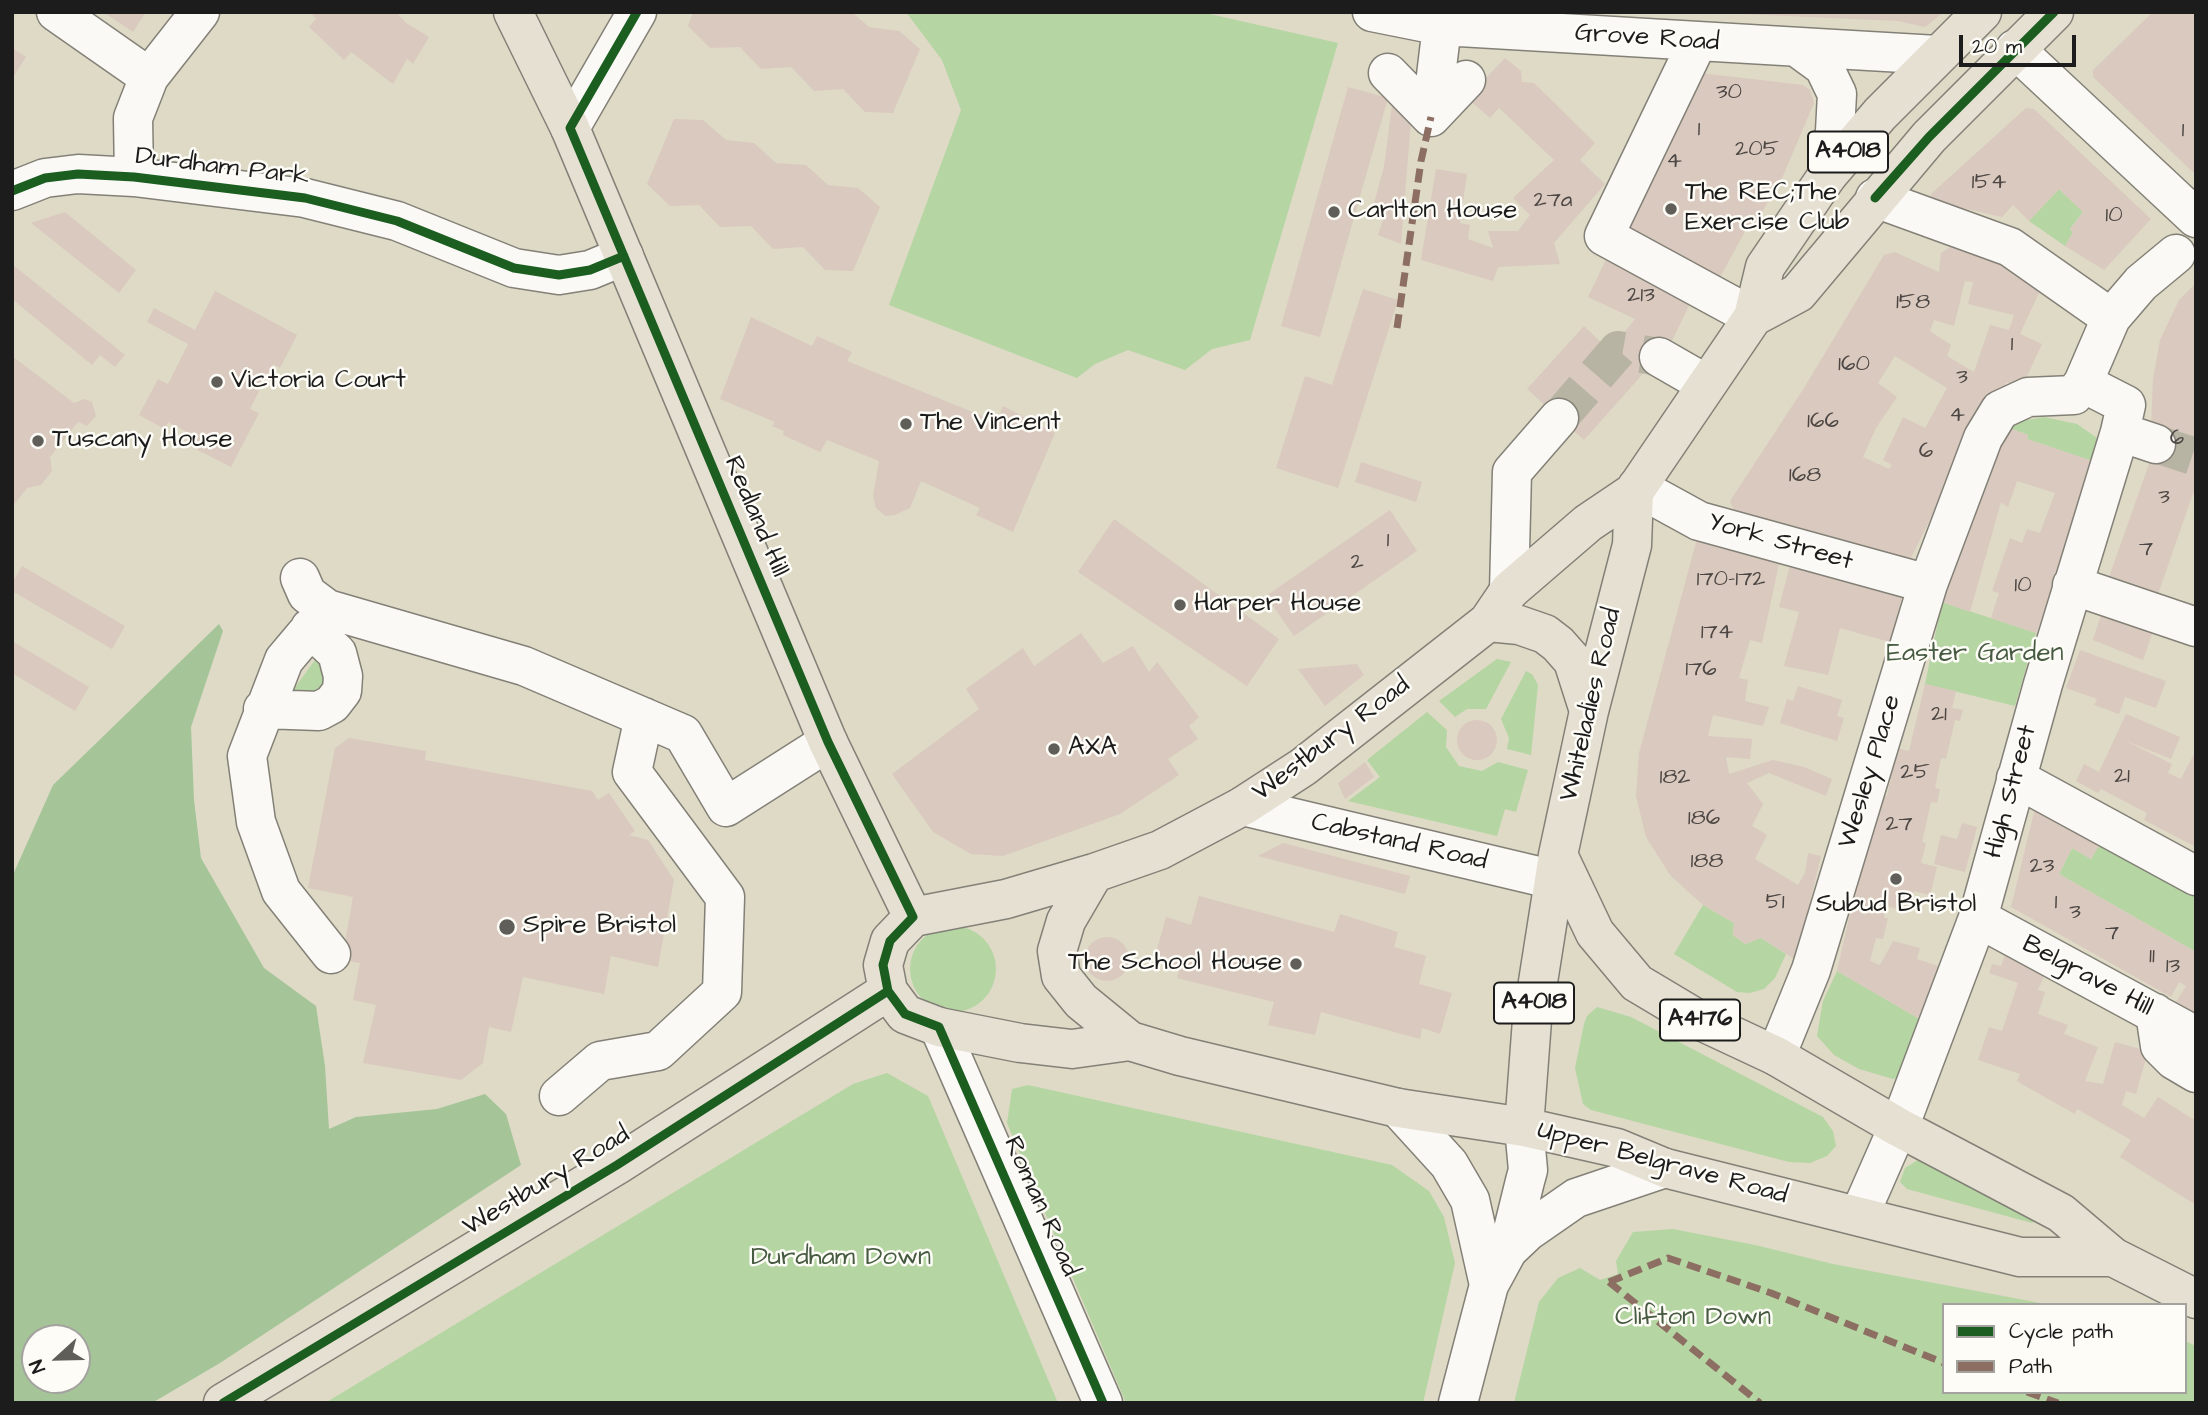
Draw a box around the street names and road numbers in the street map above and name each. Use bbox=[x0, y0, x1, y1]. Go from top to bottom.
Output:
street label: Grove Road bbox=[1574, 18, 1720, 60]
road number: A4018 bbox=[1808, 132, 1888, 172]
street label: Durdham Park bbox=[133, 142, 311, 194]
street label: Redland Hill bbox=[716, 452, 794, 582]
street label: York Street bbox=[1704, 507, 1856, 579]
street label: Whiteladies Road bbox=[1555, 605, 1629, 805]
street label: Westbury Road bbox=[1247, 671, 1417, 809]
street label: Wesley Place bbox=[1833, 691, 1909, 853]
street label: High Street bbox=[1979, 722, 2045, 862]
street label: Cabstand Road bbox=[1308, 808, 1490, 878]
street label: Belgrave Hill bbox=[2016, 930, 2158, 1024]
road number: A4018 bbox=[1494, 982, 1574, 1023]
road number: A4176 bbox=[1660, 1000, 1740, 1040]
street label: Upper Belgrave Road bbox=[1534, 1116, 1790, 1212]
street label: Westbury Road bbox=[458, 1120, 636, 1244]
street label: Roman Road bbox=[995, 1132, 1085, 1282]

